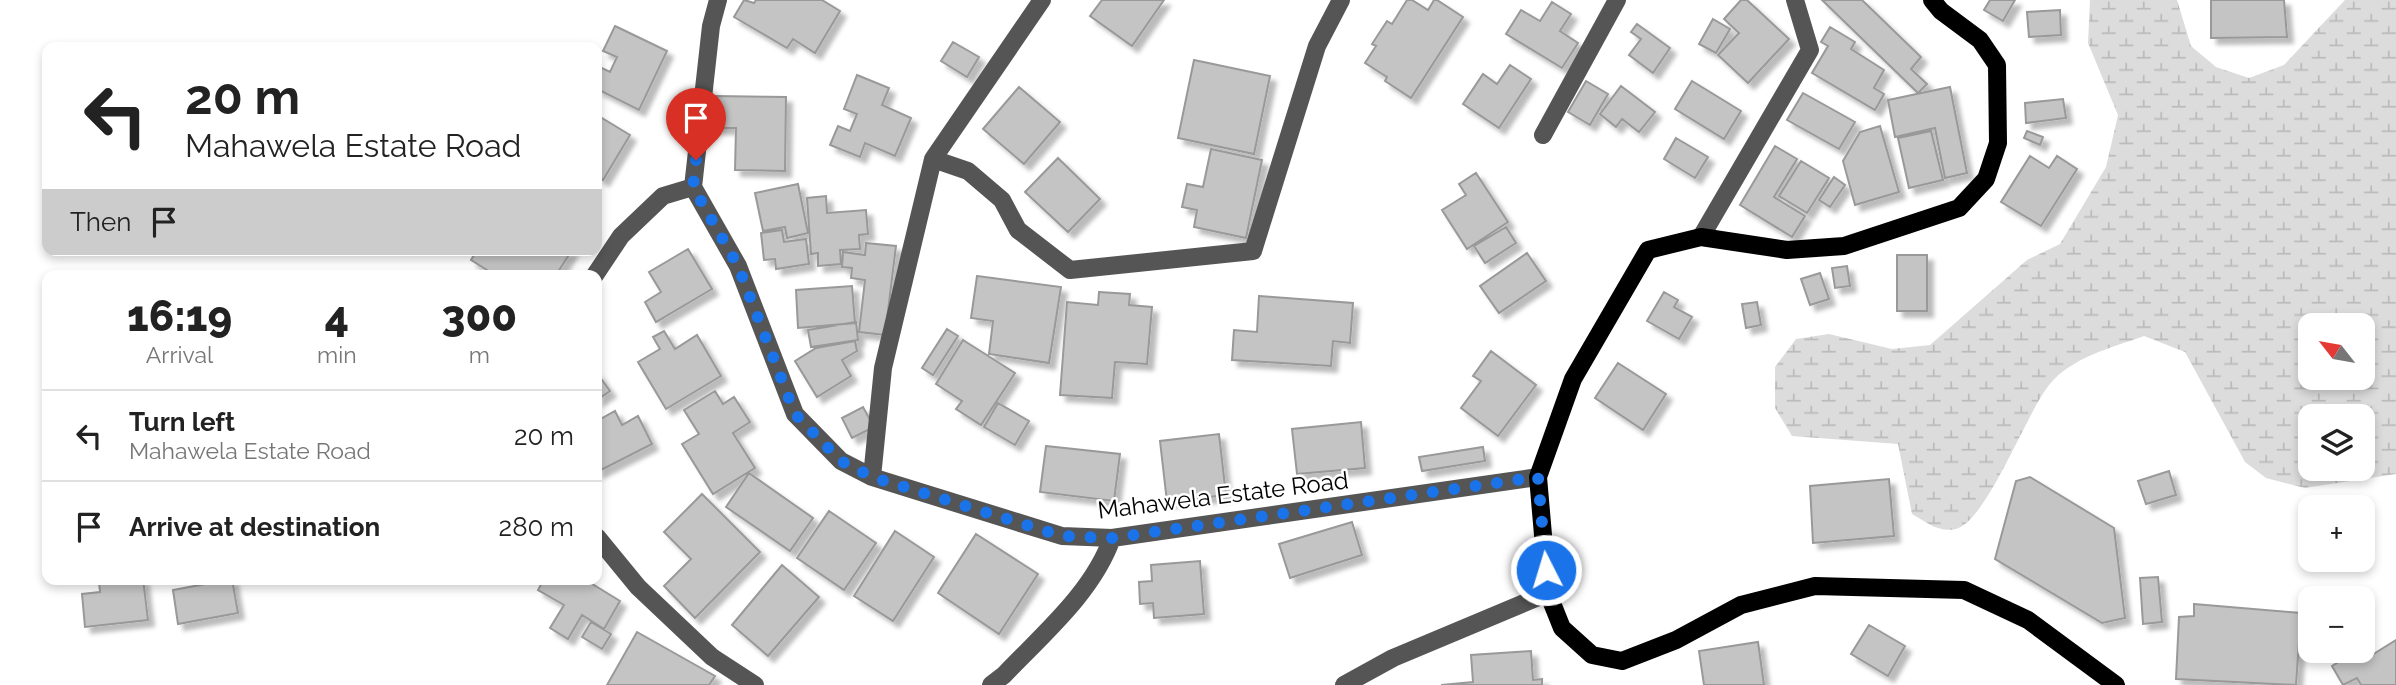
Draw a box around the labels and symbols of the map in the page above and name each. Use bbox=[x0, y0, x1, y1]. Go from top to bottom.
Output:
pin bbox=[666, 88, 726, 160]
north arrow bbox=[2298, 313, 2375, 390]
street label: Mahawela Estate Road bbox=[1096, 465, 1350, 525]
position arrow bbox=[1509, 533, 1583, 607]

